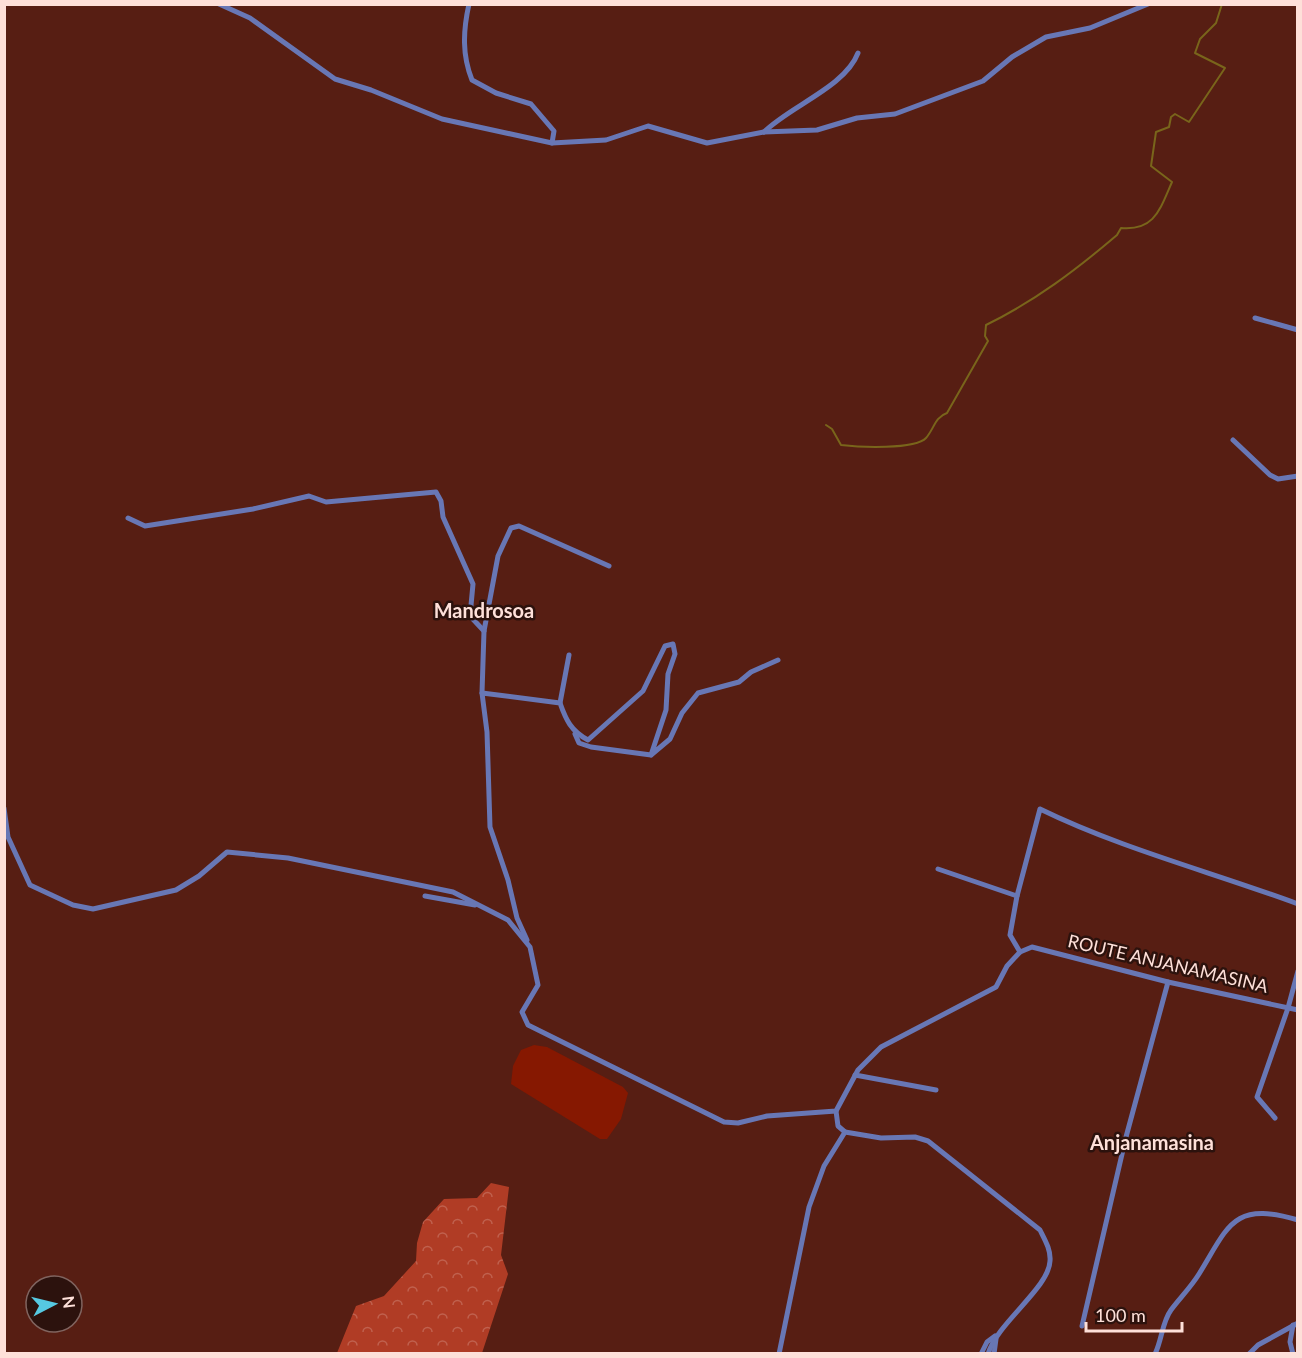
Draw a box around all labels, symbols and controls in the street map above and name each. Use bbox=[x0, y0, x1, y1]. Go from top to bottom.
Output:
district label: Mandrosoa bbox=[434, 598, 534, 622]
street label: ROUTE ANJANAMASINA bbox=[1066, 929, 1271, 997]
district label: Anjanamasina bbox=[1089, 1130, 1214, 1154]
north arrow bbox=[24, 1274, 84, 1334]
text: N bbox=[59, 1295, 80, 1309]
scale bar bbox=[1086, 1295, 1182, 1333]
text: 100 m bbox=[1095, 1304, 1146, 1326]

